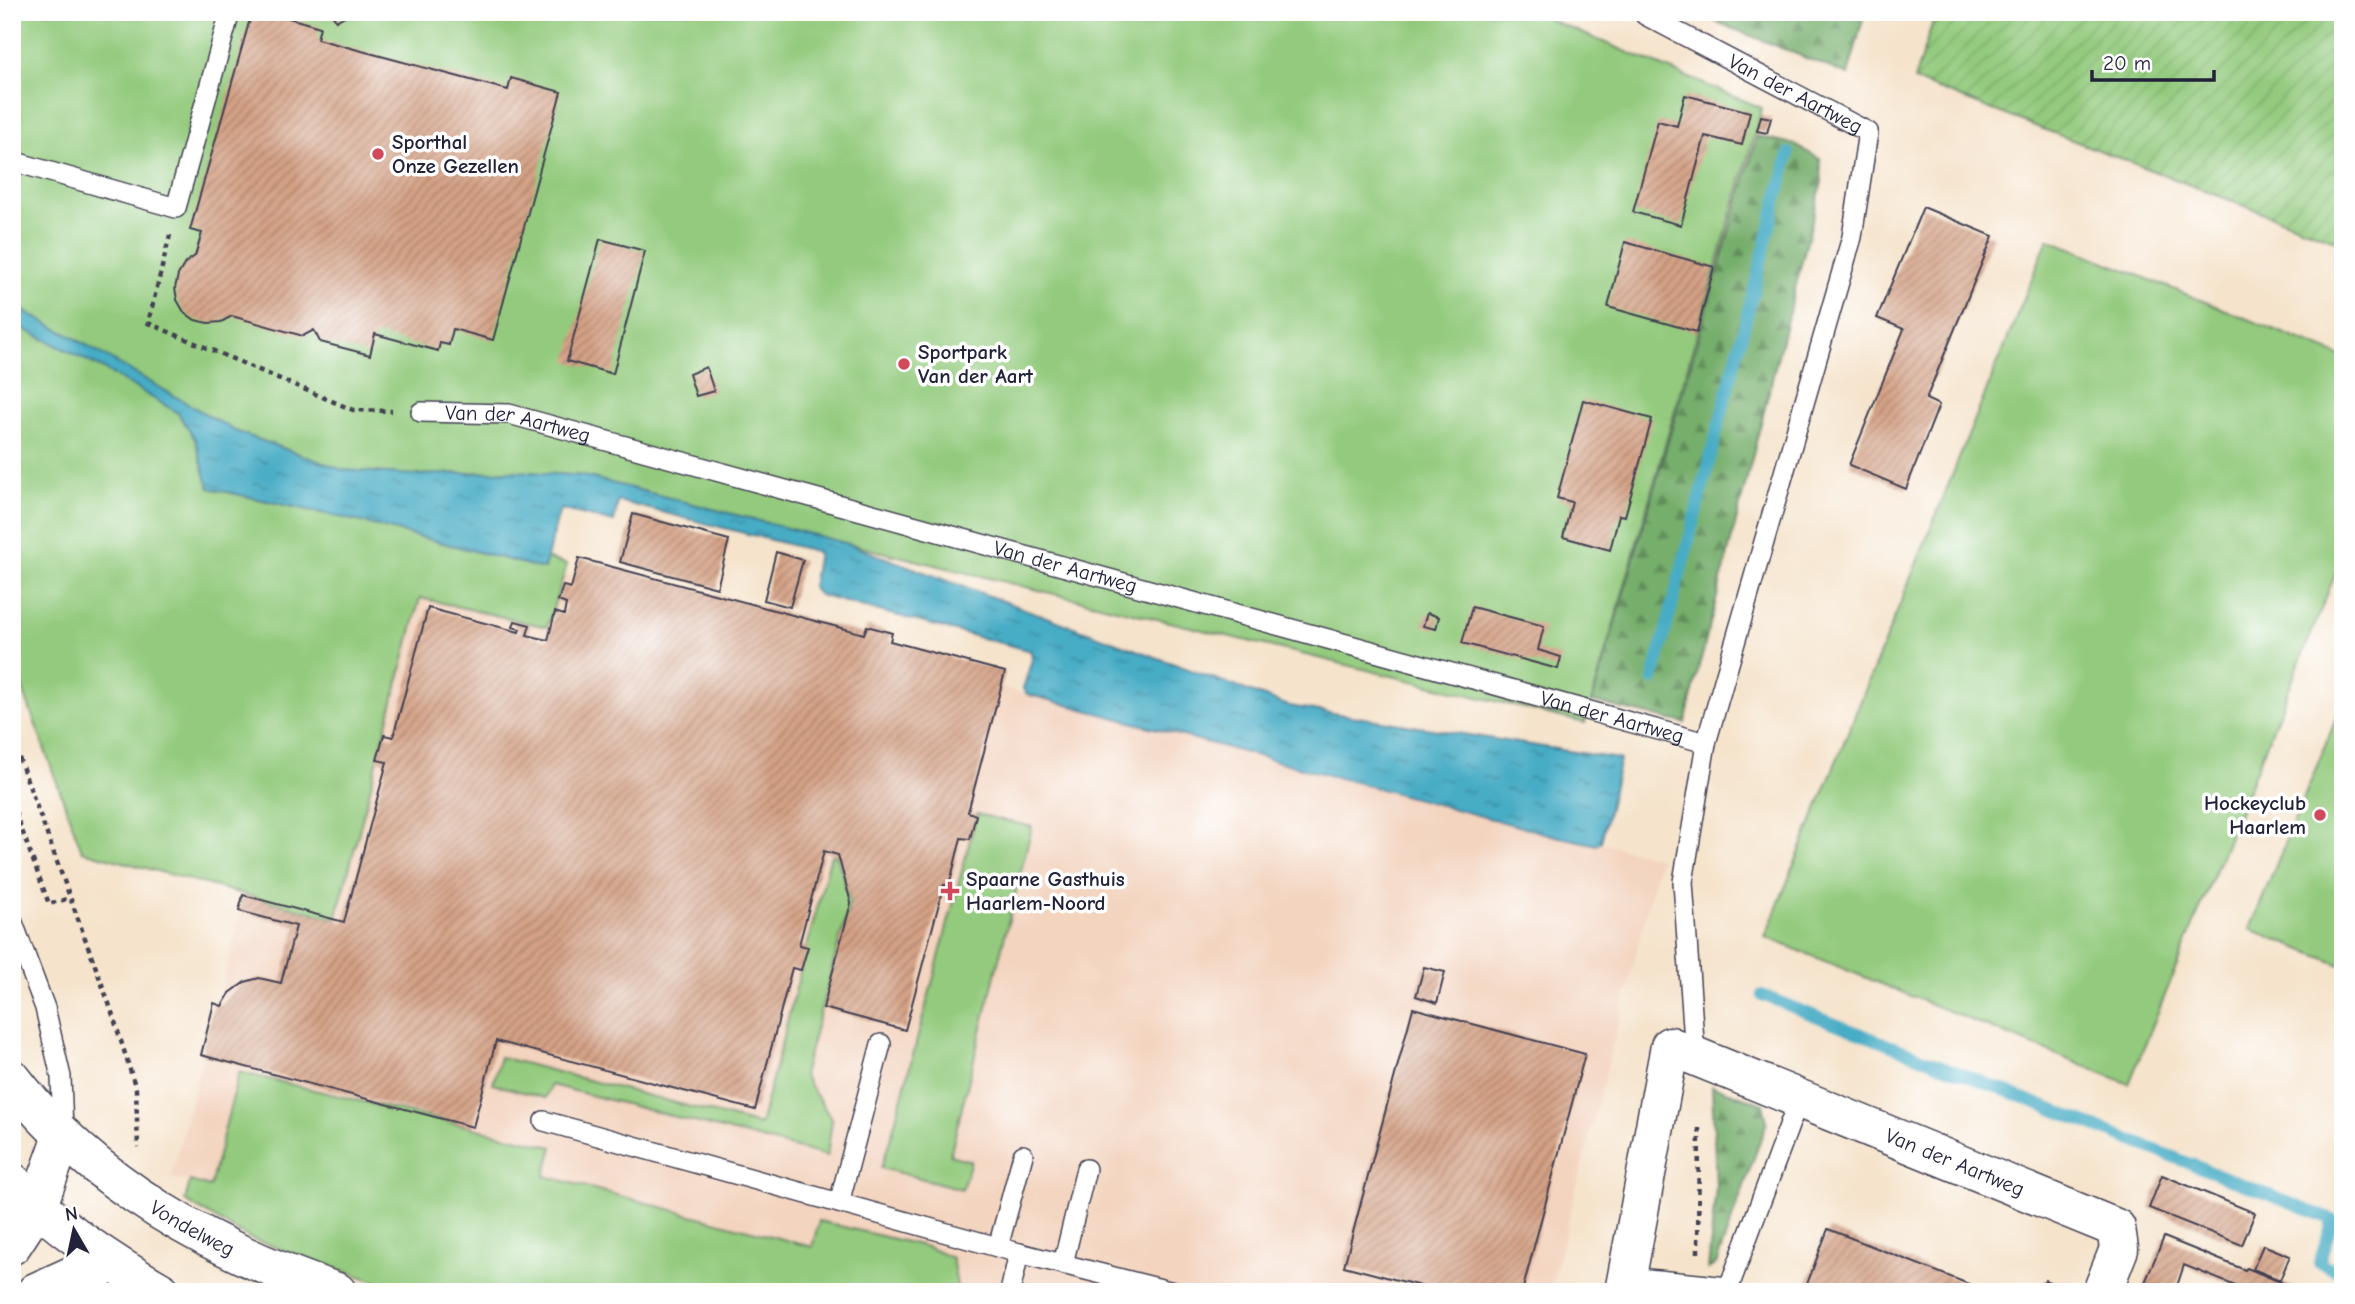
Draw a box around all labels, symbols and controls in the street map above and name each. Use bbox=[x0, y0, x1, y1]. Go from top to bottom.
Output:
scale bar bbox=[2092, 38, 2215, 82]
street label: Van der Aartweg bbox=[1725, 49, 1867, 139]
text: 20 m bbox=[2103, 51, 2151, 75]
place label: Sporthal Onze Gezellen bbox=[392, 130, 519, 178]
marker: Sporthal Onze Gezellen bbox=[370, 146, 386, 162]
place label: Sportpark Van der Aart bbox=[918, 340, 1034, 388]
marker: Sportpark Van der Aart bbox=[896, 356, 912, 372]
street label: Van der Aartweg bbox=[445, 401, 593, 448]
street label: Van der Aartweg bbox=[991, 536, 1140, 598]
street label: Van der Aartweg bbox=[1538, 686, 1687, 748]
place label: Hockeyclub Haarlem bbox=[2204, 791, 2306, 839]
marker: Hockeyclub Haarlem bbox=[2312, 807, 2328, 823]
place label: Spaarne Gasthuis Haarlem-Noord bbox=[966, 867, 1125, 915]
marker: Spaarne Gasthuis Haarlem-Noord bbox=[940, 881, 960, 901]
street label: Van der Aartweg bbox=[1882, 1123, 2028, 1201]
street label: Vondelweg bbox=[146, 1195, 238, 1261]
north arrow bbox=[38, 1196, 108, 1266]
text: N bbox=[64, 1202, 79, 1226]

